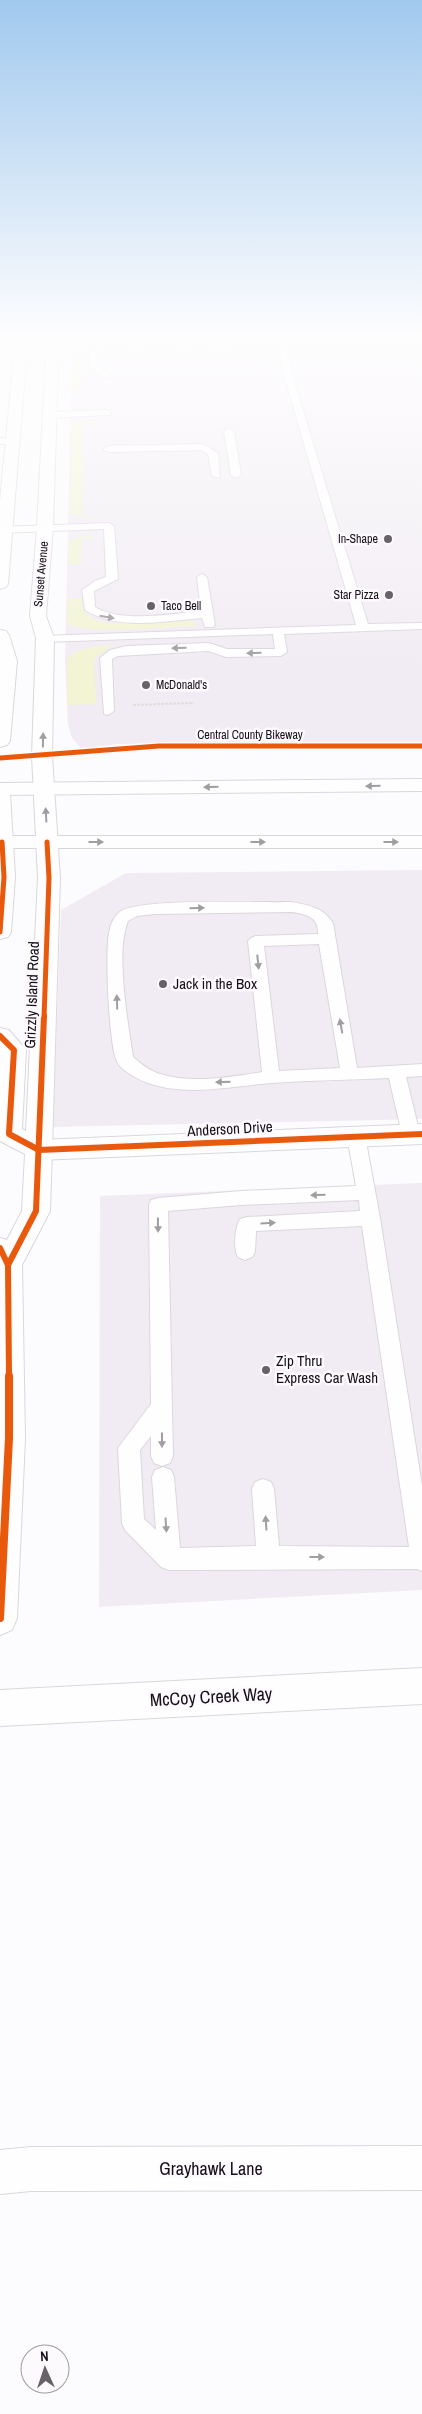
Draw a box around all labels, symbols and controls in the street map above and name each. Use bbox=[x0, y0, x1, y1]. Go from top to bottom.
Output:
place label: In-Shape bbox=[338, 531, 378, 547]
marker: In-Shape bbox=[382, 533, 394, 545]
street label: Sunset Avenue bbox=[30, 540, 52, 608]
place label: Star Pizza bbox=[334, 587, 380, 603]
marker: Star Pizza bbox=[383, 589, 395, 601]
place label: Taco Bell bbox=[161, 598, 201, 614]
marker: Taco Bell bbox=[145, 600, 157, 612]
one-way arrow bbox=[100, 614, 116, 622]
one-way arrow bbox=[170, 644, 186, 652]
one-way arrow bbox=[245, 649, 261, 657]
place label: McDonald's bbox=[156, 677, 207, 693]
marker: McDonald's bbox=[140, 679, 152, 691]
street label: Central County Bikeway bbox=[197, 727, 303, 743]
one-way arrow bbox=[39, 732, 47, 748]
one-way arrow bbox=[365, 782, 381, 790]
one-way arrow bbox=[203, 783, 219, 791]
one-way arrow bbox=[41, 807, 49, 823]
one-way arrow bbox=[88, 838, 104, 846]
one-way arrow bbox=[251, 838, 267, 846]
one-way arrow bbox=[383, 838, 399, 846]
one-way arrow bbox=[189, 904, 205, 912]
street label: Grizzly Island Road bbox=[19, 941, 44, 1049]
one-way arrow bbox=[254, 954, 262, 970]
place label: Jack in the Box bbox=[173, 973, 258, 994]
marker: Jack in the Box bbox=[157, 978, 169, 990]
one-way arrow bbox=[113, 994, 121, 1010]
one-way arrow bbox=[337, 1018, 345, 1034]
one-way arrow bbox=[214, 1078, 230, 1086]
street label: Anderson Drive bbox=[186, 1116, 273, 1141]
one-way arrow bbox=[310, 1192, 326, 1200]
one-way arrow bbox=[154, 1217, 162, 1233]
one-way arrow bbox=[260, 1219, 276, 1227]
place label: Zip Thru Express Car Wash bbox=[276, 1350, 378, 1388]
marker: Zip Thru Express Car Wash bbox=[260, 1364, 272, 1376]
one-way arrow bbox=[158, 1432, 166, 1448]
one-way arrow bbox=[261, 1514, 269, 1530]
one-way arrow bbox=[163, 1518, 171, 1534]
one-way arrow bbox=[309, 1553, 325, 1561]
street label: McCoy Creek Way bbox=[149, 1681, 273, 1712]
street label: Grayhawk Lane bbox=[159, 2156, 263, 2181]
north arrow bbox=[20, 2344, 70, 2394]
text: N bbox=[40, 2347, 49, 2365]

